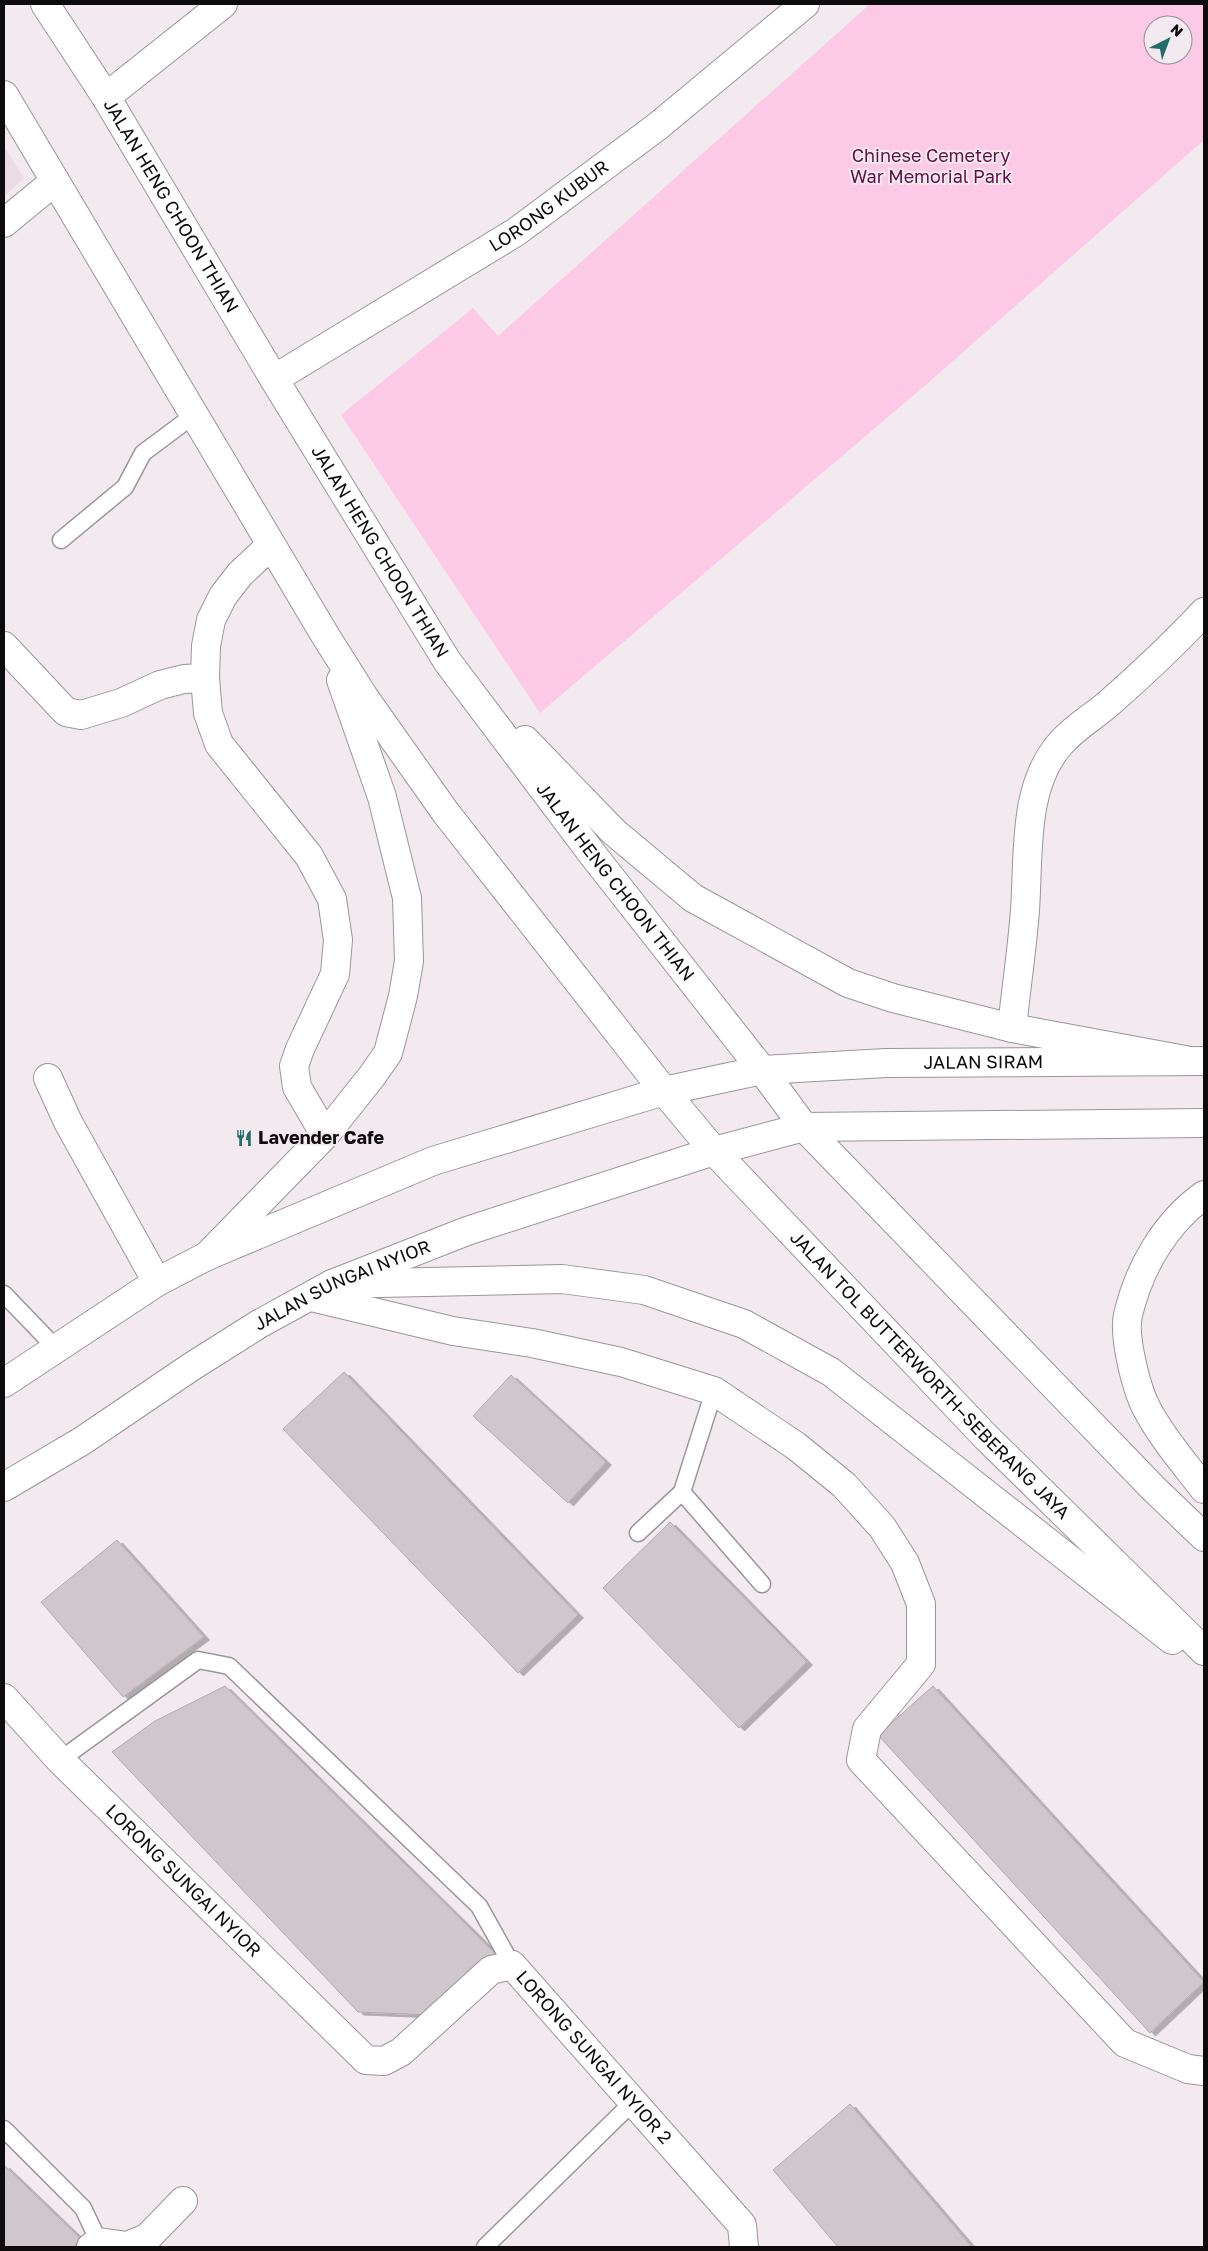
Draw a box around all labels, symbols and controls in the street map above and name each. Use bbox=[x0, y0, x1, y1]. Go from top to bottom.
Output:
north arrow bbox=[1143, 15, 1193, 65]
text: N bbox=[1167, 20, 1187, 40]
street label: JALAN HENG CHOON THIAN bbox=[100, 94, 244, 316]
park label: Chinese Cemetery War Memorial Park bbox=[850, 144, 1012, 187]
street label: LORONG KUBUR bbox=[485, 155, 613, 256]
street label: JALAN HENG CHOON THIAN bbox=[307, 441, 454, 661]
street label: JALAN HENG CHOON THIAN bbox=[532, 778, 700, 985]
street label: JALAN SIRAM bbox=[924, 1050, 1043, 1073]
place label: Lavender Cafe bbox=[258, 1126, 384, 1148]
restaurant icon: Lavender Cafe bbox=[234, 1128, 254, 1148]
street label: JALAN TOL BUTTERWORTH–SEBERANG JAYA bbox=[786, 1226, 1075, 1523]
street label: JALAN SUNGAI NYIOR bbox=[250, 1234, 433, 1335]
street label: LORONG SUNGAI NYIOR bbox=[102, 1799, 266, 1961]
street label: LORONG SUNGAI NYIOR 2 bbox=[512, 1966, 677, 2148]

